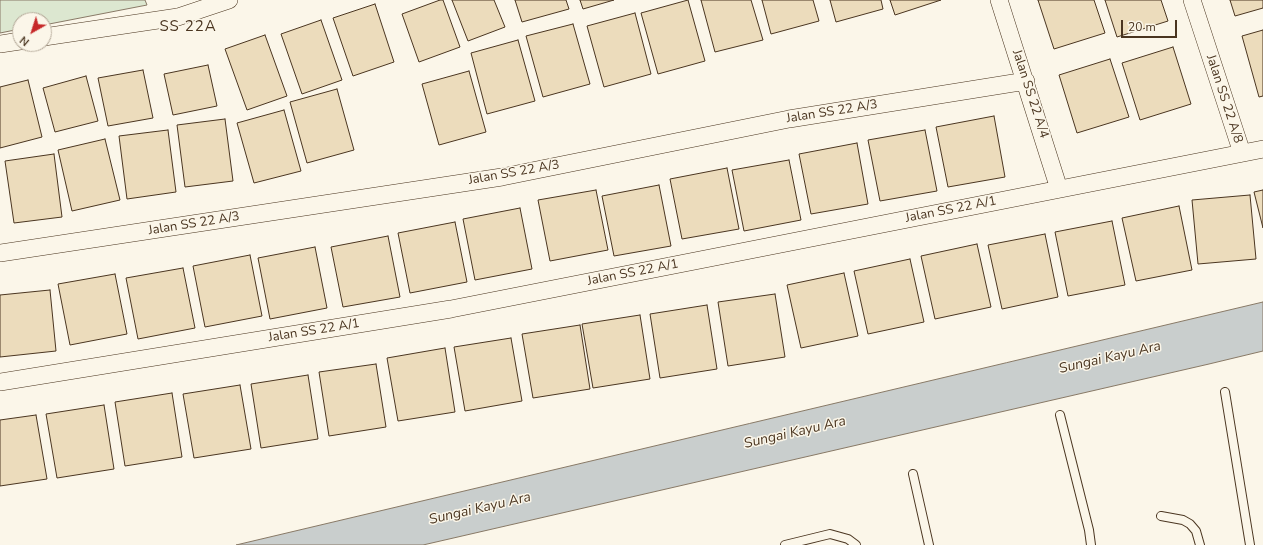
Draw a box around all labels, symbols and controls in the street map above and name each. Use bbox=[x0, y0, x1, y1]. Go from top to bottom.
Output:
north arrow bbox=[12, 12, 52, 52]
scale bar bbox=[1123, 12, 1179, 38]
district label: SS 22A bbox=[159, 18, 217, 36]
text: 20 m bbox=[1128, 19, 1156, 35]
text: N bbox=[17, 33, 33, 49]
street label: Jalan SS 22 A/4 bbox=[1008, 48, 1052, 140]
street label: Jalan SS 22 A/8 bbox=[1202, 53, 1246, 145]
street label: Jalan SS 22 A/3 bbox=[785, 97, 879, 127]
street label: Jalan SS 22 A/3 bbox=[467, 157, 561, 189]
street label: Jalan SS 22 A/1 bbox=[904, 194, 998, 226]
street label: Jalan SS 22 A/3 bbox=[147, 209, 241, 239]
street label: Jalan SS 22 A/1 bbox=[586, 257, 680, 289]
street label: Jalan SS 22 A/1 bbox=[267, 316, 361, 346]
water label: Sungai Kayu Ara bbox=[1057, 338, 1163, 378]
water label: Sungai Kayu Ara bbox=[742, 413, 848, 453]
water label: Sungai Kayu Ara bbox=[427, 489, 533, 529]

